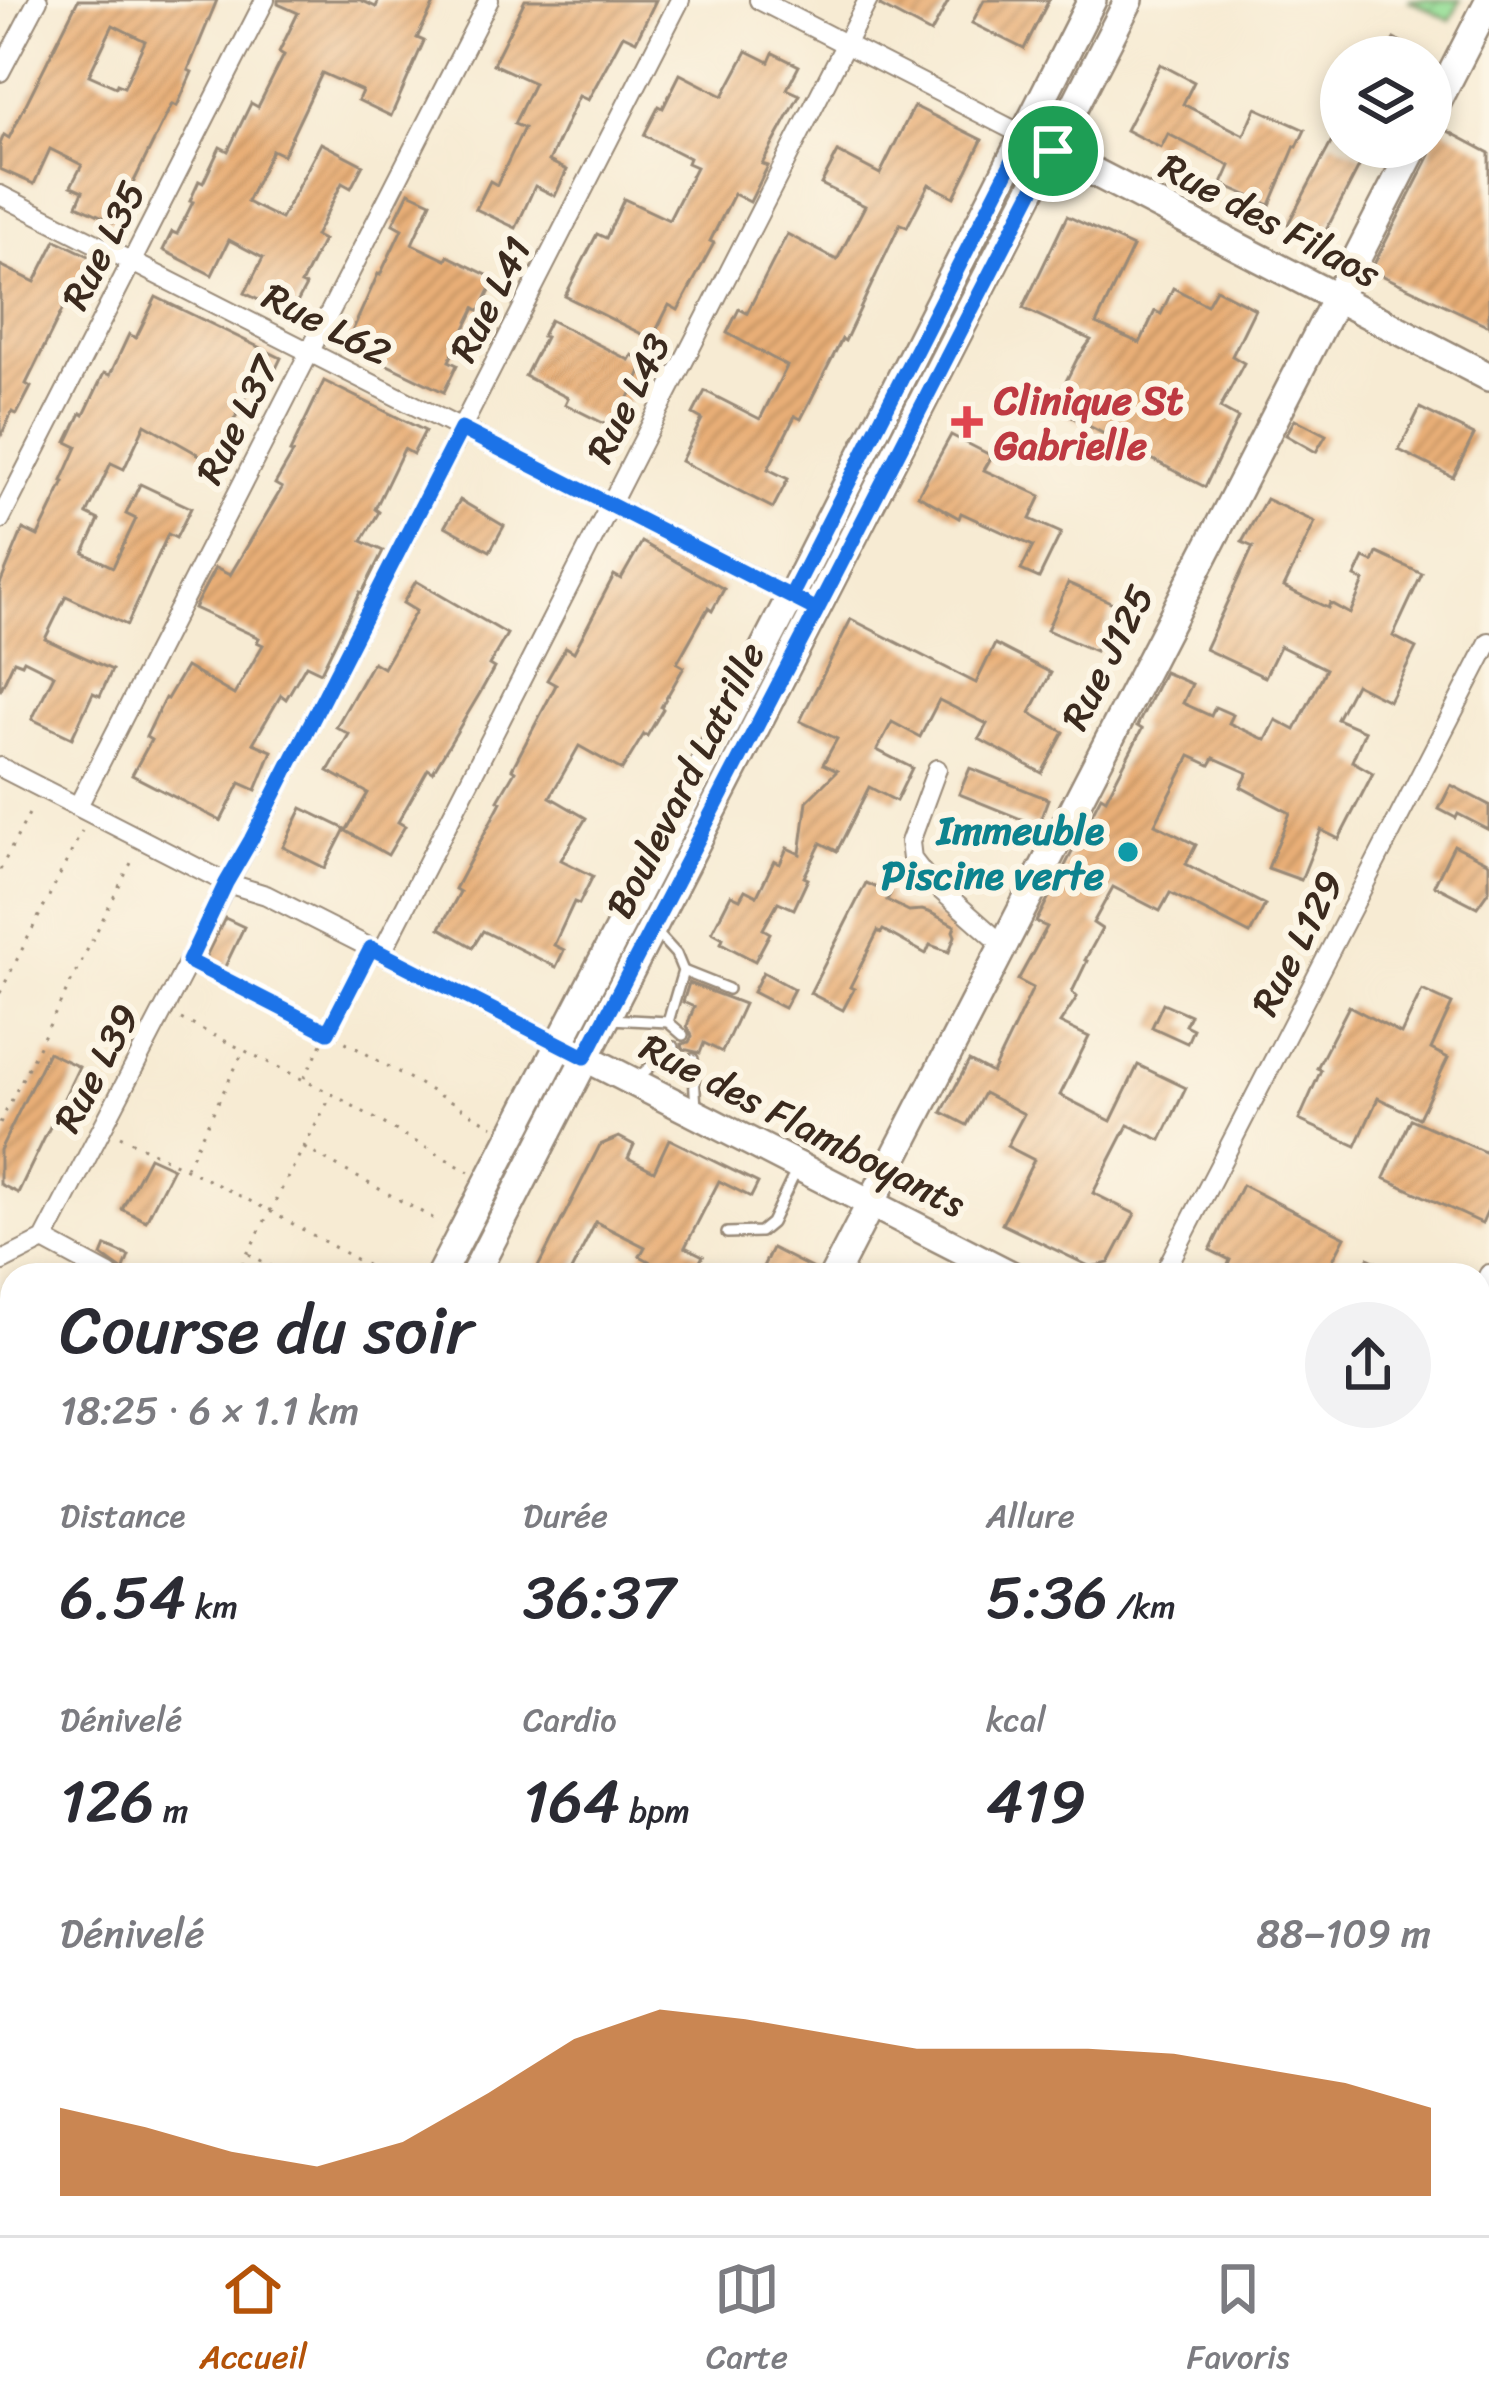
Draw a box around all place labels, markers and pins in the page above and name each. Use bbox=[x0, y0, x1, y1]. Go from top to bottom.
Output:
pin bbox=[1002, 100, 1104, 202]
place label: Clinique St Gabrielle bbox=[993, 366, 1184, 480]
marker: Clinique St Gabrielle bbox=[951, 406, 983, 438]
place label: Immeuble Piscine verte bbox=[881, 796, 1104, 910]
marker: Immeuble Piscine verte bbox=[1115, 839, 1141, 865]

